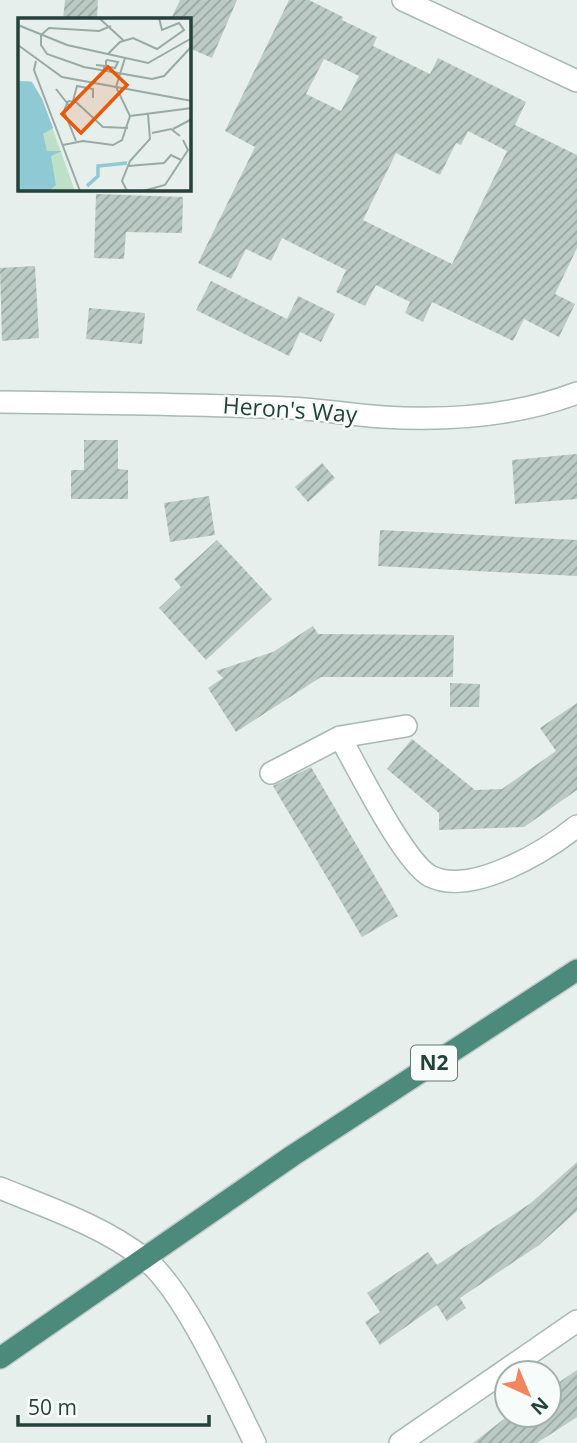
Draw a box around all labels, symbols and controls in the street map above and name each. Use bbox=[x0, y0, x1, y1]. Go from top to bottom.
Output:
inset map bbox=[18, 18, 191, 191]
street label: Heron's Way bbox=[222, 388, 359, 430]
road number: N2 bbox=[411, 1046, 457, 1080]
north arrow bbox=[493, 1359, 563, 1429]
scale bar bbox=[18, 1384, 208, 1428]
text: N bbox=[525, 1392, 554, 1421]
text: 50 m bbox=[28, 1393, 77, 1421]

